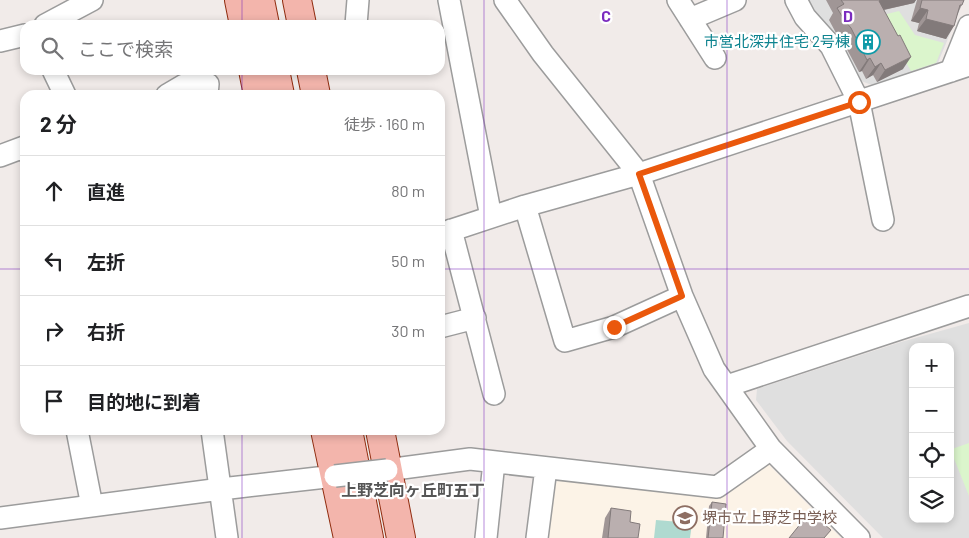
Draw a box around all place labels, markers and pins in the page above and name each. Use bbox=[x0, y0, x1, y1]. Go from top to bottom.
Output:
building icon: 市営北深井住宅 2号棟 bbox=[855, 29, 881, 55]
place label: 市営北深井住宅 2号棟 bbox=[704, 32, 850, 50]
school or university icon: 堺市立上野芝中学校 bbox=[672, 505, 698, 531]
place label: 堺市立上野芝中学校 bbox=[702, 508, 837, 526]

